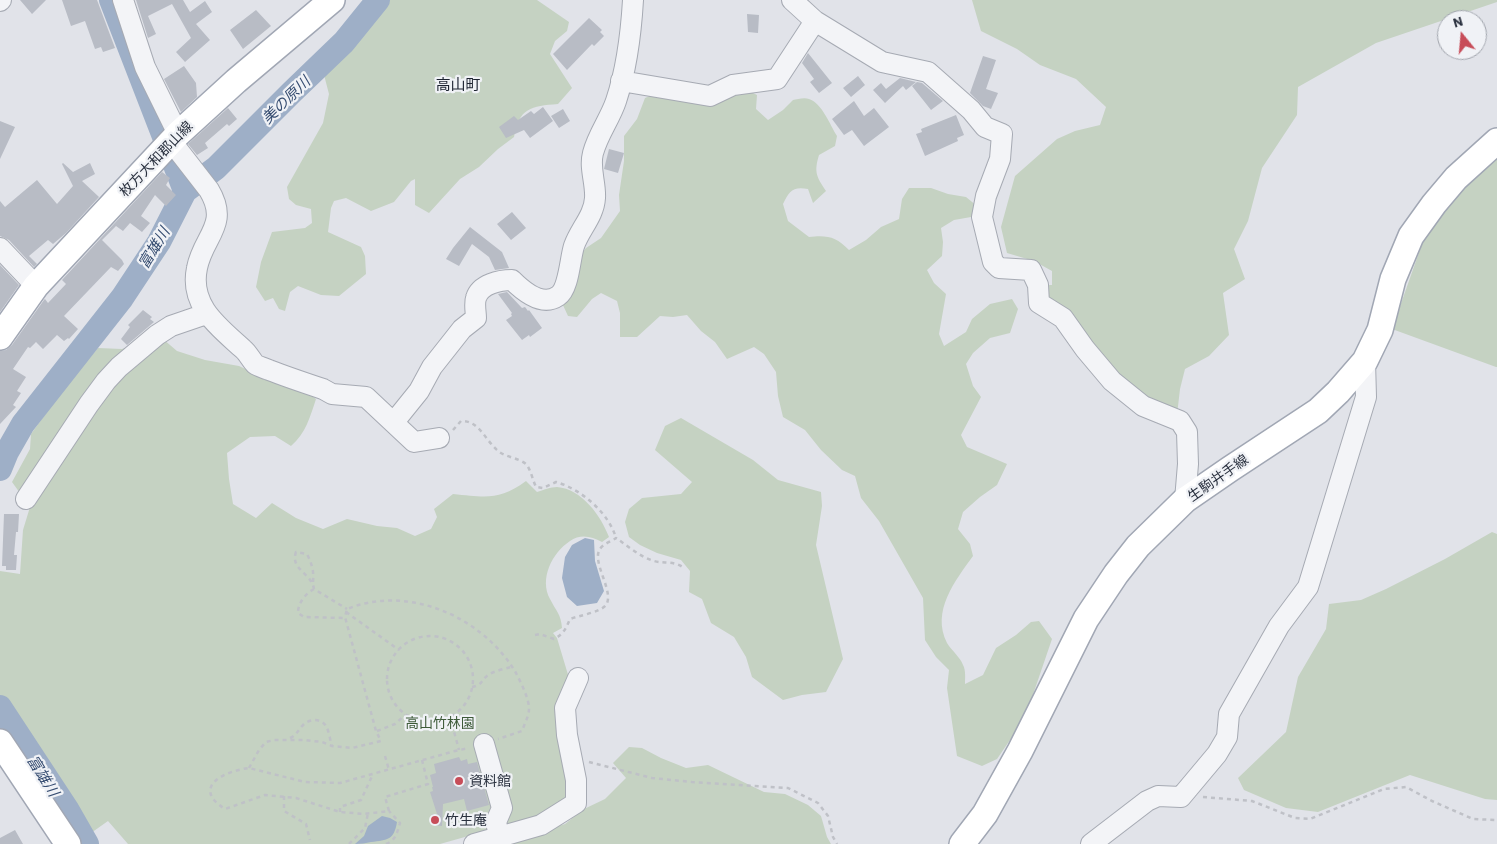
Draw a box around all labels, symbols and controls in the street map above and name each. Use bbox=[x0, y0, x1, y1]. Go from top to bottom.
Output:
north arrow bbox=[1437, 10, 1487, 60]
text: N bbox=[1451, 12, 1465, 31]
water label: 美の原川 bbox=[258, 73, 314, 127]
district label: 高山町 bbox=[436, 76, 480, 94]
street label: 枚方大和郡山線 bbox=[116, 118, 196, 200]
water label: 富雄川 bbox=[135, 224, 173, 272]
street label: 生駒井手線 bbox=[1185, 451, 1251, 505]
park label: 高山竹林園 bbox=[405, 715, 475, 731]
water label: 富雄川 bbox=[23, 752, 63, 800]
place label: 資料館 bbox=[469, 773, 511, 789]
marker: 資料館 bbox=[453, 775, 465, 787]
place label: 竹生庵 bbox=[445, 812, 487, 828]
marker: 竹生庵 bbox=[429, 814, 441, 826]

